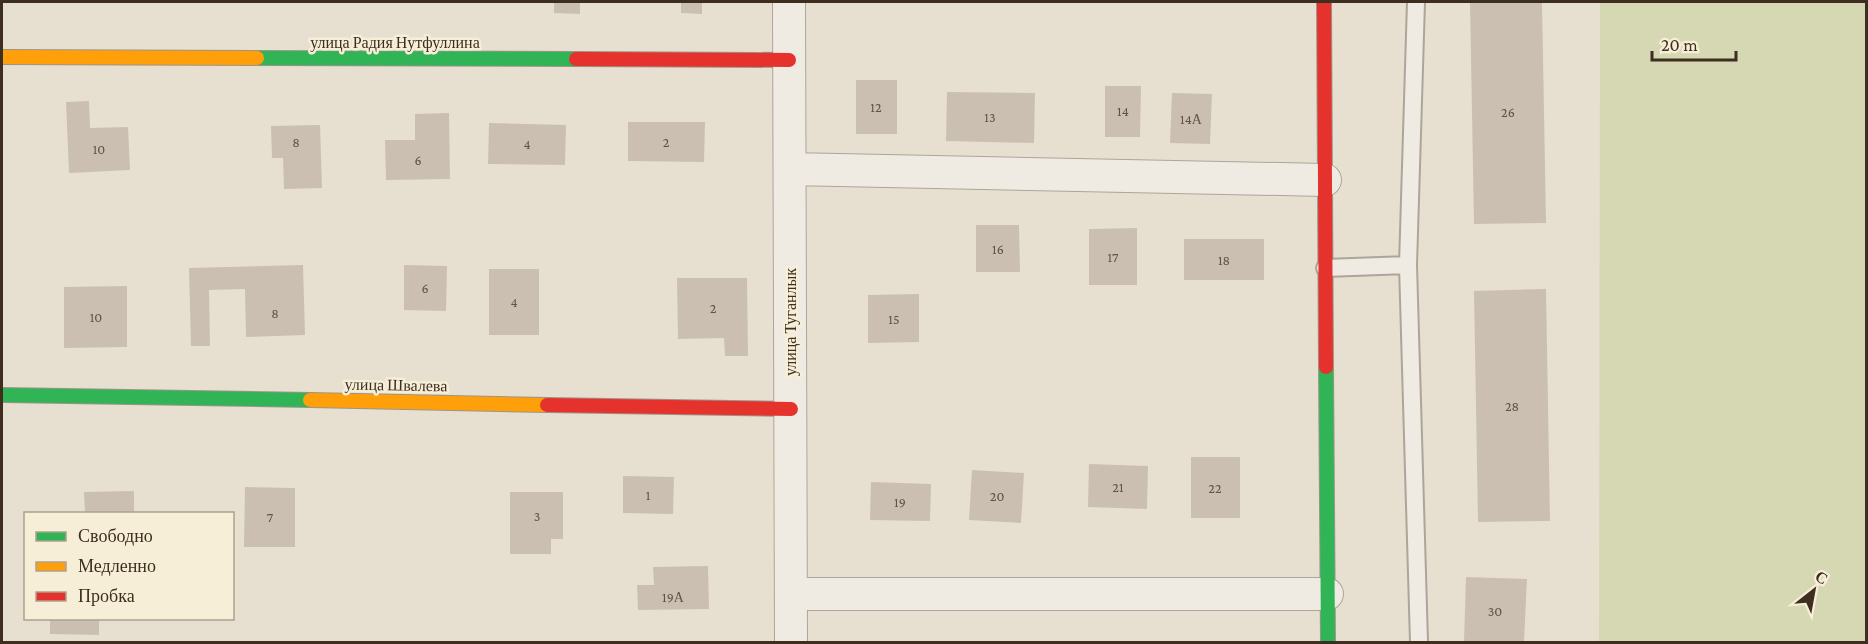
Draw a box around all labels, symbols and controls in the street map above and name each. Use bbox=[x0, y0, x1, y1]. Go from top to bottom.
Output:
scale bar bbox=[1652, 24, 1736, 62]
street label: улица Радия Нутфуллина bbox=[310, 34, 480, 52]
text: 20 m bbox=[1661, 35, 1698, 55]
house number: 12 bbox=[870, 99, 882, 115]
house number: 14 bbox=[1117, 103, 1129, 119]
house number: 26 bbox=[1501, 104, 1515, 120]
house number: 13 bbox=[984, 109, 996, 125]
house number: 14А bbox=[1180, 111, 1203, 127]
house number: 8 bbox=[292, 134, 300, 150]
house number: 2 bbox=[663, 134, 670, 150]
house number: 4 bbox=[523, 136, 531, 152]
house number: 10 bbox=[93, 141, 105, 157]
house number: 6 bbox=[414, 152, 422, 168]
house number: 16 bbox=[992, 241, 1004, 257]
house number: 17 bbox=[1107, 249, 1119, 265]
house number: 18 bbox=[1218, 252, 1230, 268]
street label: улица Туганлык bbox=[782, 268, 800, 376]
house number: 6 bbox=[421, 280, 429, 296]
house number: 4 bbox=[510, 294, 518, 310]
house number: 2 bbox=[710, 300, 717, 316]
house number: 8 bbox=[271, 305, 279, 321]
house number: 10 bbox=[90, 309, 102, 325]
house number: 15 bbox=[888, 311, 900, 327]
street label: улица Швалева bbox=[344, 376, 448, 395]
house number: 28 bbox=[1505, 398, 1519, 414]
house number: 21 bbox=[1112, 479, 1124, 495]
house number: 22 bbox=[1208, 480, 1222, 496]
house number: 1 bbox=[646, 487, 651, 503]
house number: 20 bbox=[990, 488, 1004, 504]
house number: 19 bbox=[894, 494, 906, 510]
house number: 3 bbox=[534, 508, 540, 524]
house number: 7 bbox=[267, 509, 274, 525]
legend bbox=[24, 512, 234, 620]
text: Свободно bbox=[78, 526, 153, 546]
text: Медленно bbox=[78, 556, 156, 576]
north arrow bbox=[1784, 560, 1844, 620]
text: С bbox=[1812, 567, 1831, 588]
text: Пробка bbox=[78, 586, 135, 606]
house number: 19А bbox=[662, 589, 685, 605]
house number: 30 bbox=[1488, 603, 1502, 619]

